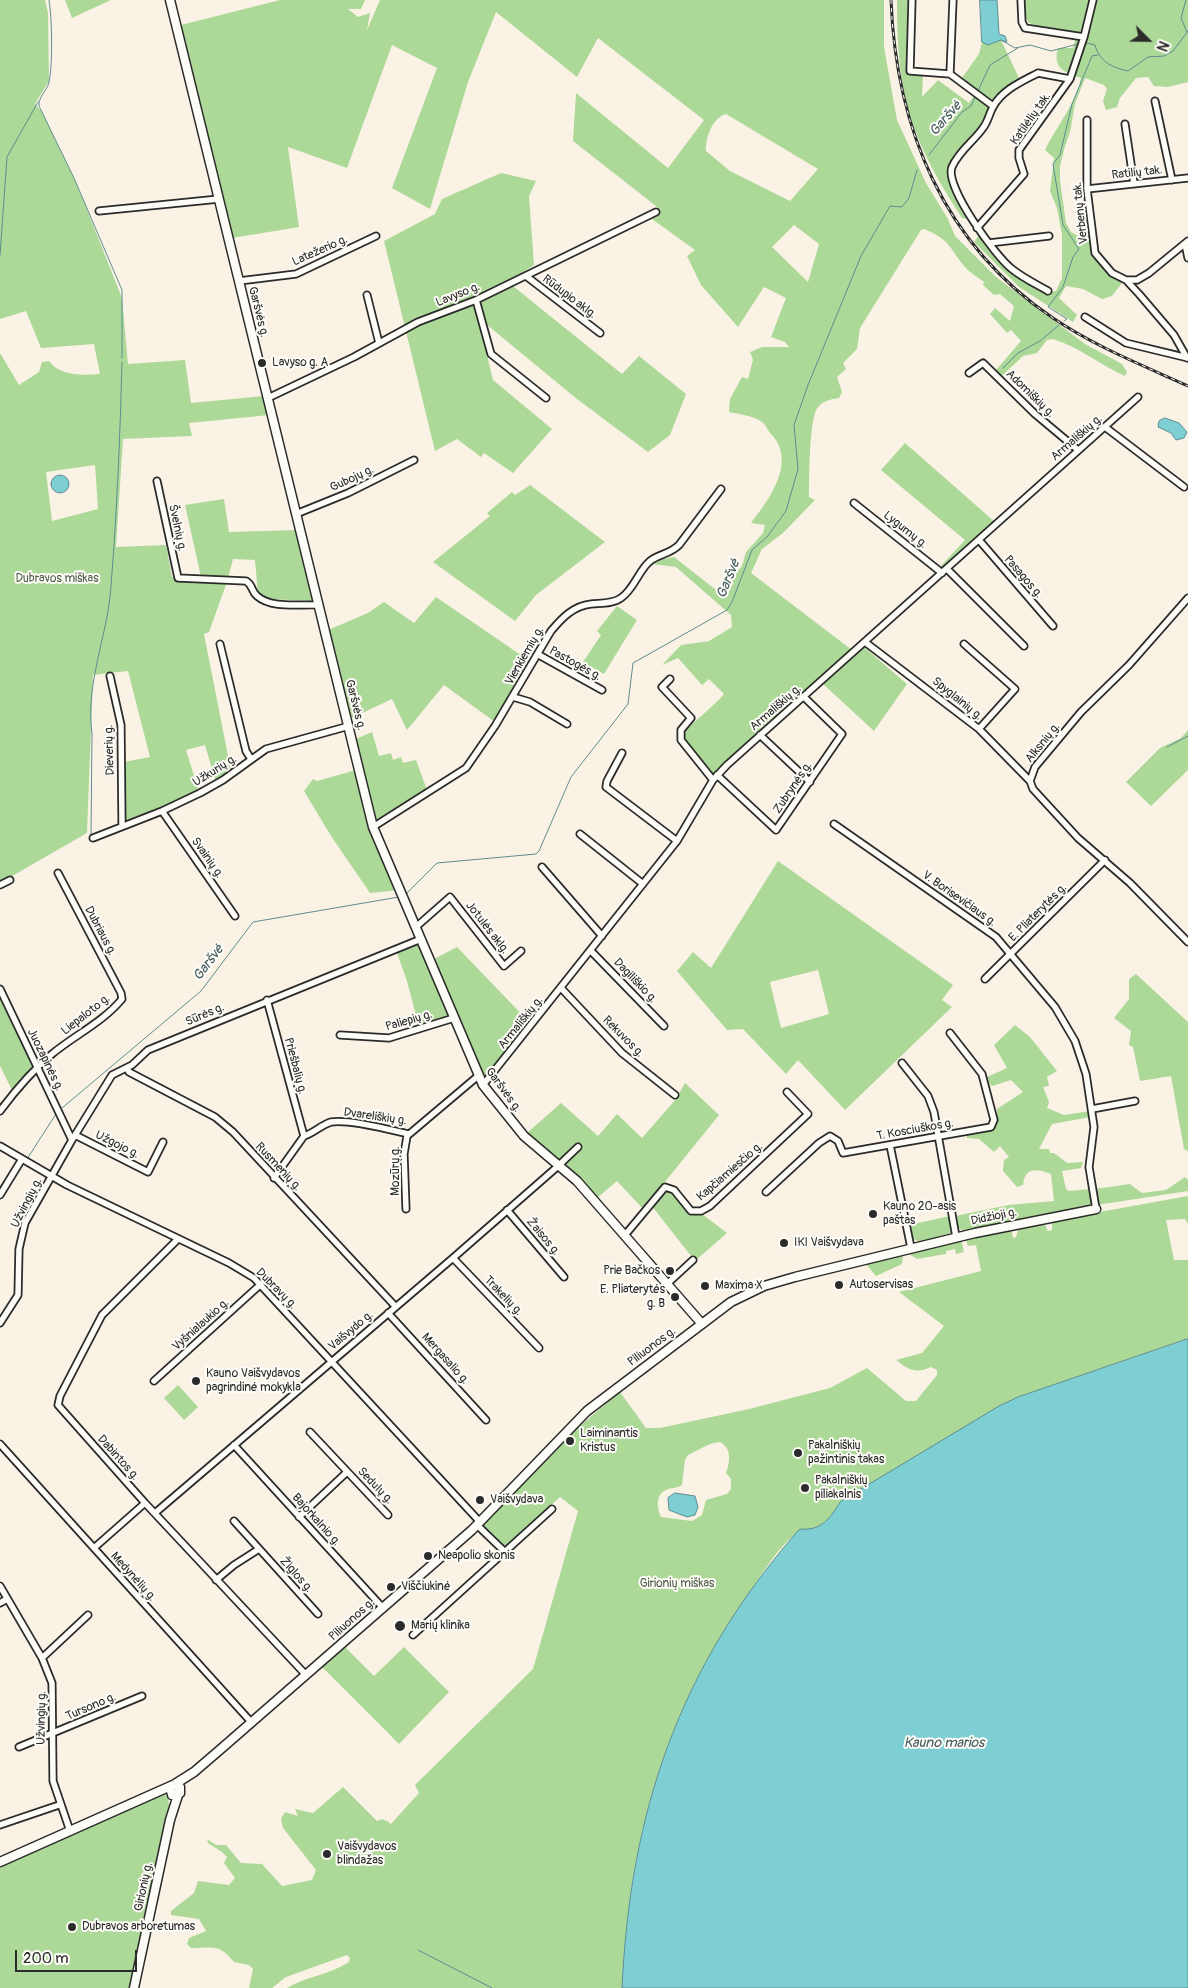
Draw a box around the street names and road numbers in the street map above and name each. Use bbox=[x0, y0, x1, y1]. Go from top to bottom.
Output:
street label: Katilėlių tak. bbox=[1008, 90, 1054, 148]
street label: Ratilių tak. bbox=[1111, 163, 1163, 183]
street label: Verbenų tak. bbox=[1071, 181, 1091, 245]
street label: Latežerio g. bbox=[290, 232, 350, 270]
street label: Rūdupio aklg. bbox=[539, 272, 599, 322]
street label: Lavyso g. bbox=[434, 280, 482, 310]
street label: Garšvės g. bbox=[245, 285, 271, 339]
street label: Adomiškių g. bbox=[1003, 367, 1057, 421]
street label: Armališkių g. bbox=[1048, 412, 1106, 464]
street label: Gubojų g. bbox=[328, 463, 376, 495]
street label: Švelnių g. bbox=[165, 503, 189, 553]
street label: Lygumų g. bbox=[880, 508, 930, 552]
street label: Pasagos g. bbox=[1001, 553, 1045, 601]
street label: Vienkiemių g. bbox=[503, 624, 547, 688]
street label: Pastogės g. bbox=[546, 644, 604, 684]
street label: Spyglainių g. bbox=[929, 674, 985, 724]
street label: Garšvės g. bbox=[342, 678, 368, 732]
street label: Armališkių g. bbox=[747, 682, 805, 734]
street label: Alksnių g. bbox=[1022, 720, 1064, 766]
street label: Dieverių g. bbox=[102, 724, 118, 776]
street label: Užkurių g. bbox=[190, 752, 240, 790]
street label: Zubrynės g. bbox=[770, 759, 816, 817]
street label: Svainių g. bbox=[188, 835, 226, 881]
street label: V. Borisevičiaus g. bbox=[919, 868, 999, 930]
street label: E. Pliaterytės g. bbox=[1006, 881, 1070, 945]
street label: Jotulės aklg. bbox=[462, 899, 512, 957]
street label: Dubriaus g. bbox=[81, 904, 119, 958]
street label: Dagiliškio g. bbox=[610, 956, 660, 1006]
street label: Liepaloto g. bbox=[59, 991, 113, 1039]
street label: Armališkių g. bbox=[495, 994, 547, 1052]
street label: Sūrės g. bbox=[184, 1000, 226, 1030]
street label: Paliepių g. bbox=[384, 1007, 434, 1035]
street label: Rekuvos g. bbox=[599, 1013, 647, 1061]
street label: Juozapinės g. bbox=[24, 1026, 66, 1094]
street label: Priešbalių g. bbox=[281, 1036, 309, 1096]
street label: Garšvės g. bbox=[482, 1065, 524, 1115]
street label: Dvareliškių g. bbox=[343, 1105, 407, 1129]
street label: T. Kosciuškos g. bbox=[875, 1116, 955, 1144]
street label: Užgojo g. bbox=[93, 1128, 141, 1162]
street label: Kapčiamiesčio g. bbox=[694, 1139, 766, 1205]
street label: Rusmenių g. bbox=[252, 1140, 304, 1194]
street label: Mozūrų g. bbox=[389, 1146, 403, 1196]
street label: Užvingių g. bbox=[8, 1176, 46, 1230]
street label: Didžioji g. bbox=[970, 1205, 1018, 1229]
street label: Žaisos g. bbox=[523, 1215, 563, 1259]
street label: Dubravų g. bbox=[253, 1266, 299, 1312]
street label: Trakelių g. bbox=[481, 1273, 525, 1319]
street label: Vyšnialaukio g. bbox=[170, 1296, 232, 1354]
street label: Vaišvydo g. bbox=[326, 1308, 376, 1354]
street label: Piliuonos g. bbox=[625, 1324, 679, 1370]
street label: Mergasalio g. bbox=[418, 1330, 472, 1388]
street label: Dabintos g. bbox=[94, 1433, 142, 1483]
street label: Sedulų g. bbox=[354, 1465, 396, 1507]
street label: Bajorkalnio g. bbox=[289, 1491, 343, 1549]
street label: Medynėlių g. bbox=[107, 1549, 159, 1605]
street label: Žiglos g. bbox=[276, 1554, 316, 1596]
street label: Piliuonos g. bbox=[326, 1596, 378, 1644]
street label: Tursono g. bbox=[64, 1690, 118, 1724]
street label: Užvingių g. bbox=[34, 1691, 50, 1745]
street label: Girionių g. bbox=[132, 1861, 156, 1913]

